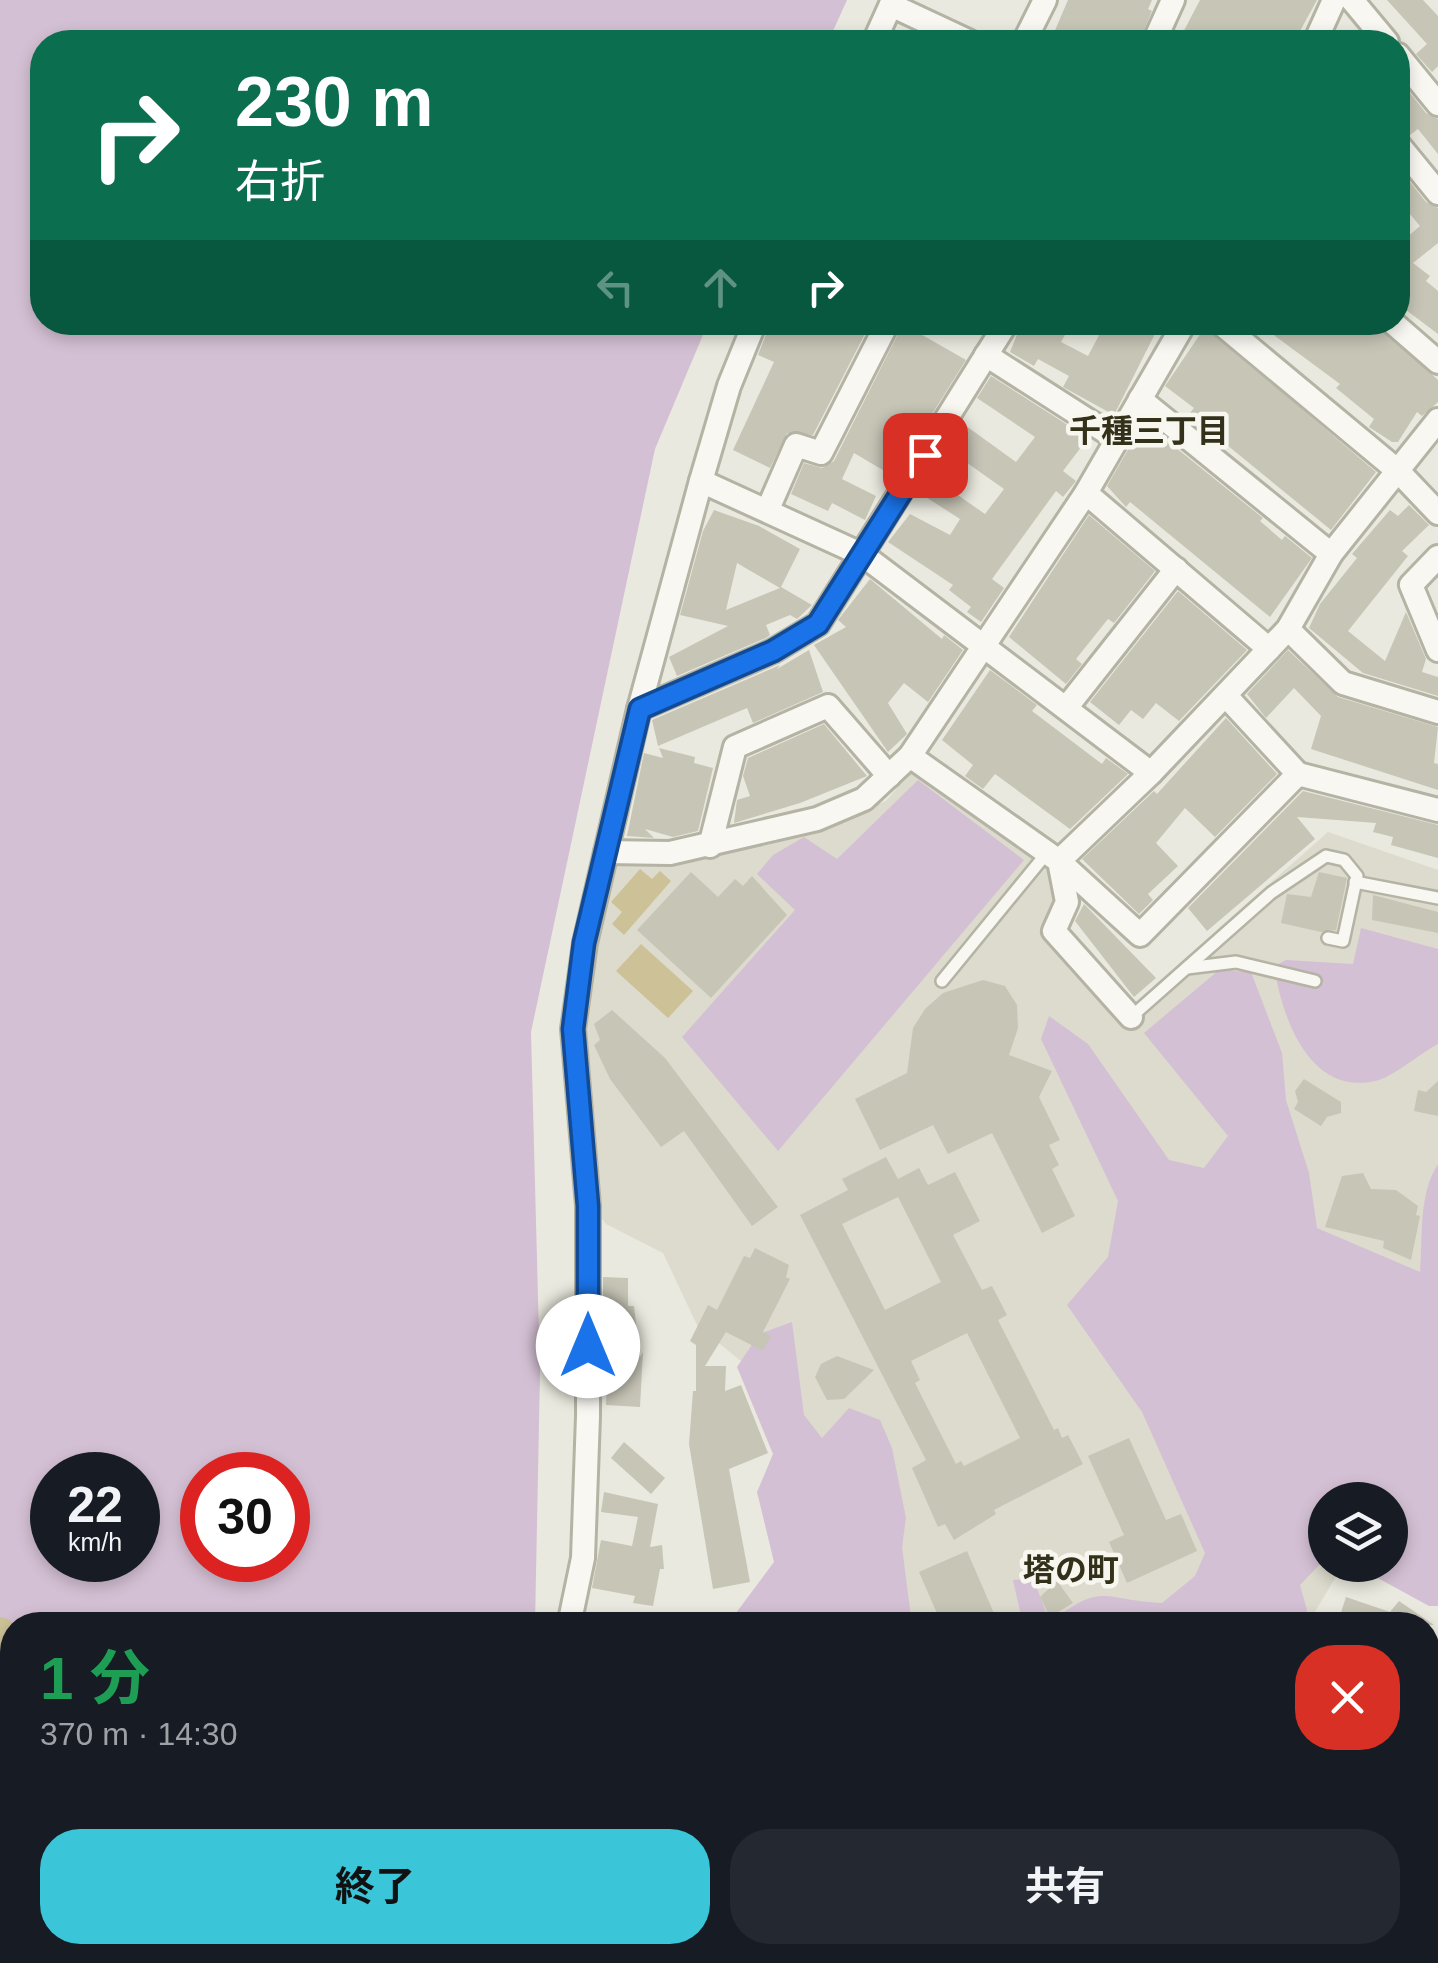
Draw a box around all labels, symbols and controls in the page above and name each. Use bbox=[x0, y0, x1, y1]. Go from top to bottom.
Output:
text: 230 m bbox=[235, 63, 433, 141]
icon: right bbox=[70, 70, 200, 200]
text: 右折 bbox=[235, 156, 325, 207]
icon: left bbox=[588, 260, 643, 315]
icon: ahead bbox=[693, 260, 748, 315]
icon: right bbox=[798, 260, 853, 315]
pin bbox=[883, 413, 968, 498]
district label: 千種三丁目 bbox=[1069, 413, 1229, 449]
icon: arrive bbox=[898, 428, 953, 483]
position arrow bbox=[536, 1294, 640, 1398]
speed limit sign: 30 bbox=[180, 1452, 310, 1582]
text: 22 bbox=[67, 1477, 123, 1533]
map controls bbox=[1308, 1482, 1408, 1582]
button: layers bbox=[1308, 1482, 1408, 1582]
text: km/h bbox=[68, 1528, 122, 1556]
district label: 塔の町 bbox=[1023, 1552, 1119, 1588]
text: 1 分 bbox=[40, 1645, 150, 1712]
button: close bbox=[1295, 1645, 1400, 1750]
text: 370 m · 14:30 bbox=[40, 1716, 237, 1752]
button: 終了 bbox=[40, 1829, 710, 1944]
button: 共有 bbox=[730, 1829, 1400, 1944]

